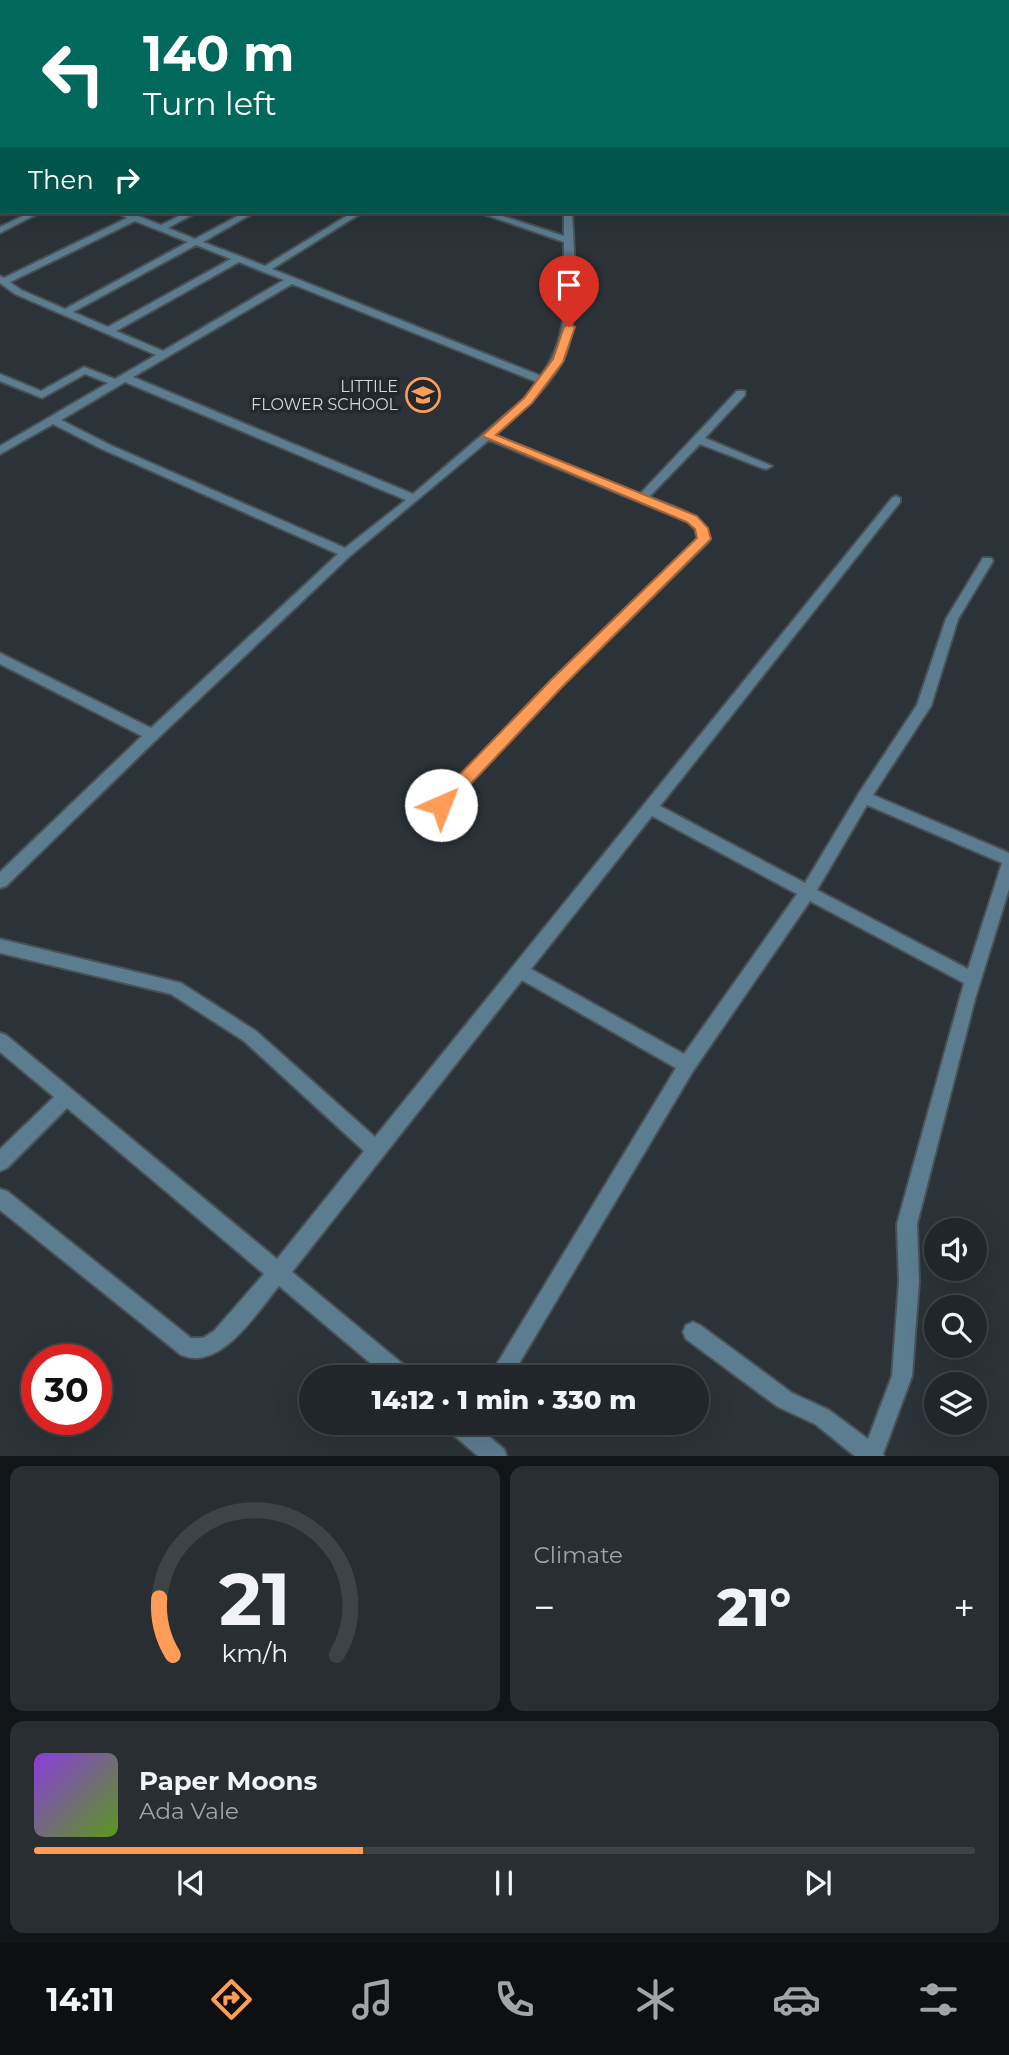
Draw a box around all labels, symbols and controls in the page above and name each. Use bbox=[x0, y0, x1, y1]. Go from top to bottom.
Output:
text: 140 m bbox=[143, 24, 295, 83]
icon: left bbox=[28, 28, 119, 119]
text: Turn left bbox=[143, 84, 277, 123]
icon: right bbox=[108, 161, 146, 199]
text: Then bbox=[28, 164, 94, 196]
pin bbox=[539, 255, 599, 327]
icon: arrive bbox=[550, 266, 588, 304]
school or university icon: LITTILE FLOWER SCHOOL bbox=[404, 376, 442, 414]
place label: LITTILE FLOWER SCHOOL bbox=[251, 377, 399, 414]
position arrow bbox=[404, 768, 478, 842]
map controls bbox=[924, 1218, 987, 1435]
button: sound bbox=[924, 1218, 987, 1281]
button: search bbox=[924, 1295, 987, 1358]
speed limit sign: 30 bbox=[21, 1344, 112, 1435]
button: layers bbox=[924, 1372, 987, 1435]
text: 14:12 · 1 min · 330 m bbox=[372, 1384, 636, 1416]
text: Climate bbox=[534, 1541, 623, 1569]
text: 21 bbox=[219, 1555, 291, 1643]
text: 21° bbox=[717, 1576, 791, 1639]
text: − bbox=[534, 1584, 555, 1631]
text: + bbox=[953, 1584, 975, 1631]
text: km/h bbox=[221, 1637, 288, 1667]
text: Paper Moons bbox=[139, 1765, 317, 1797]
text: Ada Vale bbox=[139, 1797, 239, 1825]
icon: previous bbox=[172, 1864, 210, 1902]
icon: pause bbox=[485, 1864, 523, 1902]
icon: next bbox=[799, 1864, 837, 1902]
icon: directions bbox=[207, 1975, 256, 2024]
icon: music bbox=[348, 1975, 397, 2024]
icon: phone bbox=[490, 1975, 539, 2024]
icon: climate bbox=[631, 1975, 680, 2024]
icon: car bbox=[772, 1975, 821, 2024]
icon: filters bbox=[914, 1975, 963, 2024]
text: 14:11 bbox=[46, 1980, 115, 2019]

